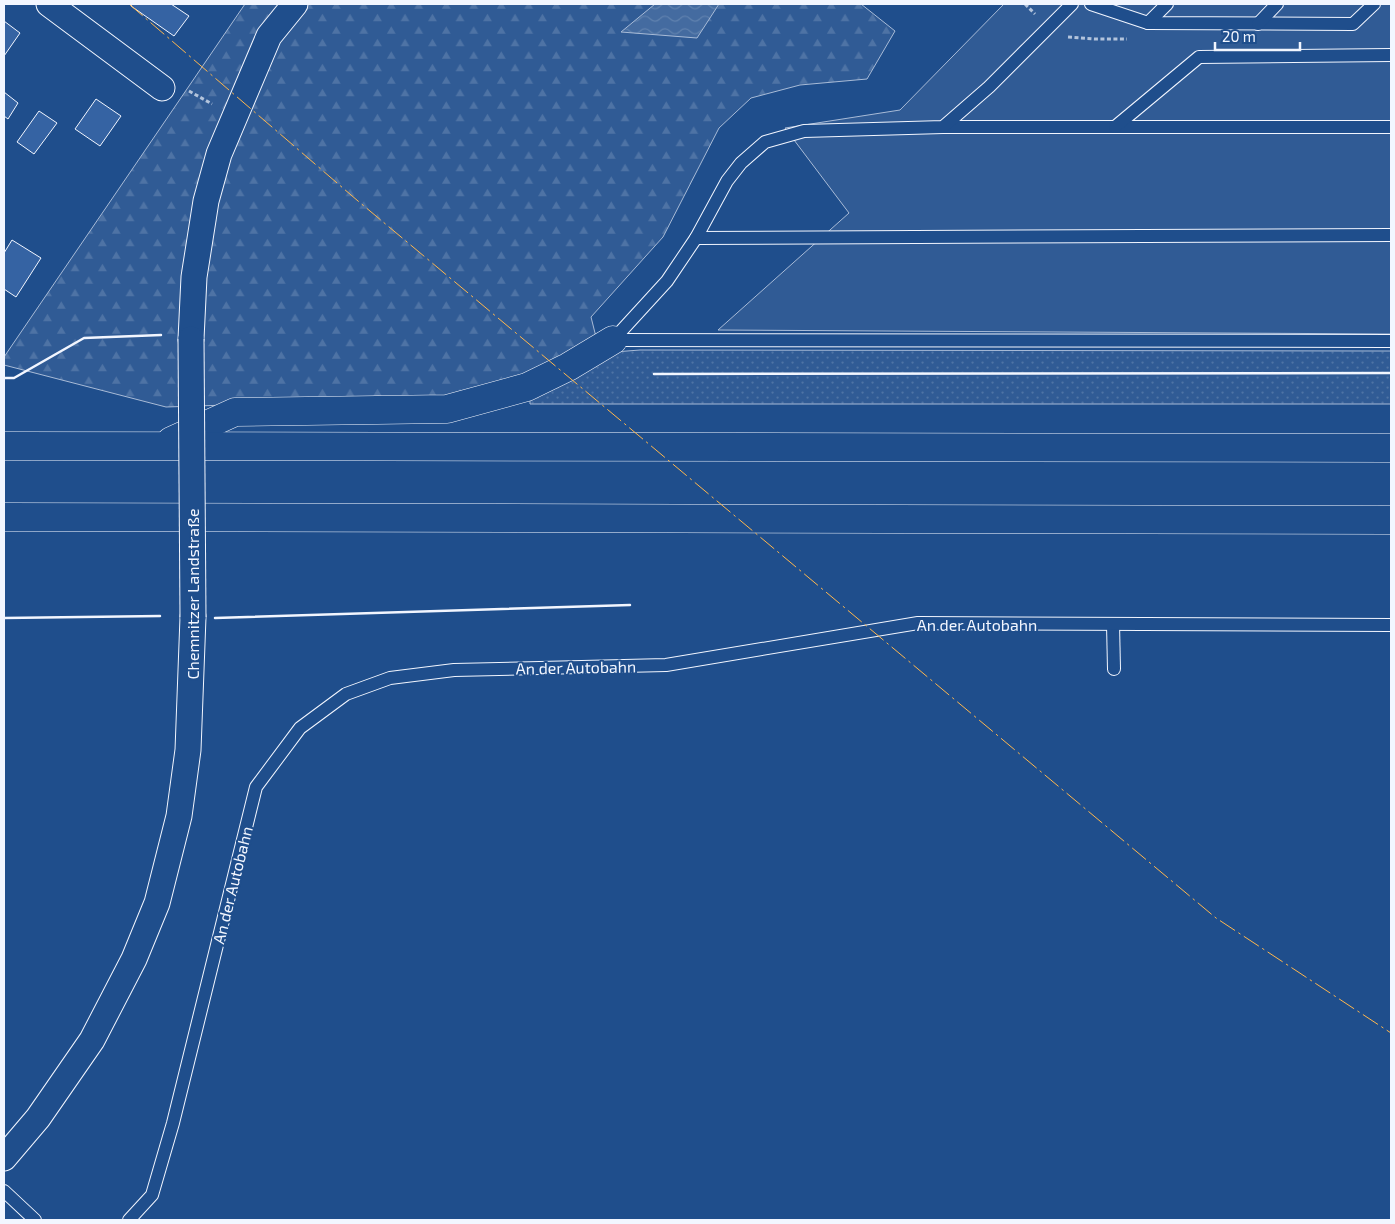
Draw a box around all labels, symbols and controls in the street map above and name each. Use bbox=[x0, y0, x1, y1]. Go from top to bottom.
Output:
scale bar bbox=[1215, 20, 1300, 52]
text: 20 m bbox=[1222, 27, 1256, 45]
street label: Chemnitzer Landstraße bbox=[183, 508, 202, 680]
street label: An der Autobahn bbox=[917, 615, 1037, 634]
street label: An der Autobahn bbox=[516, 656, 636, 678]
street label: An der Autobahn bbox=[208, 824, 256, 946]

